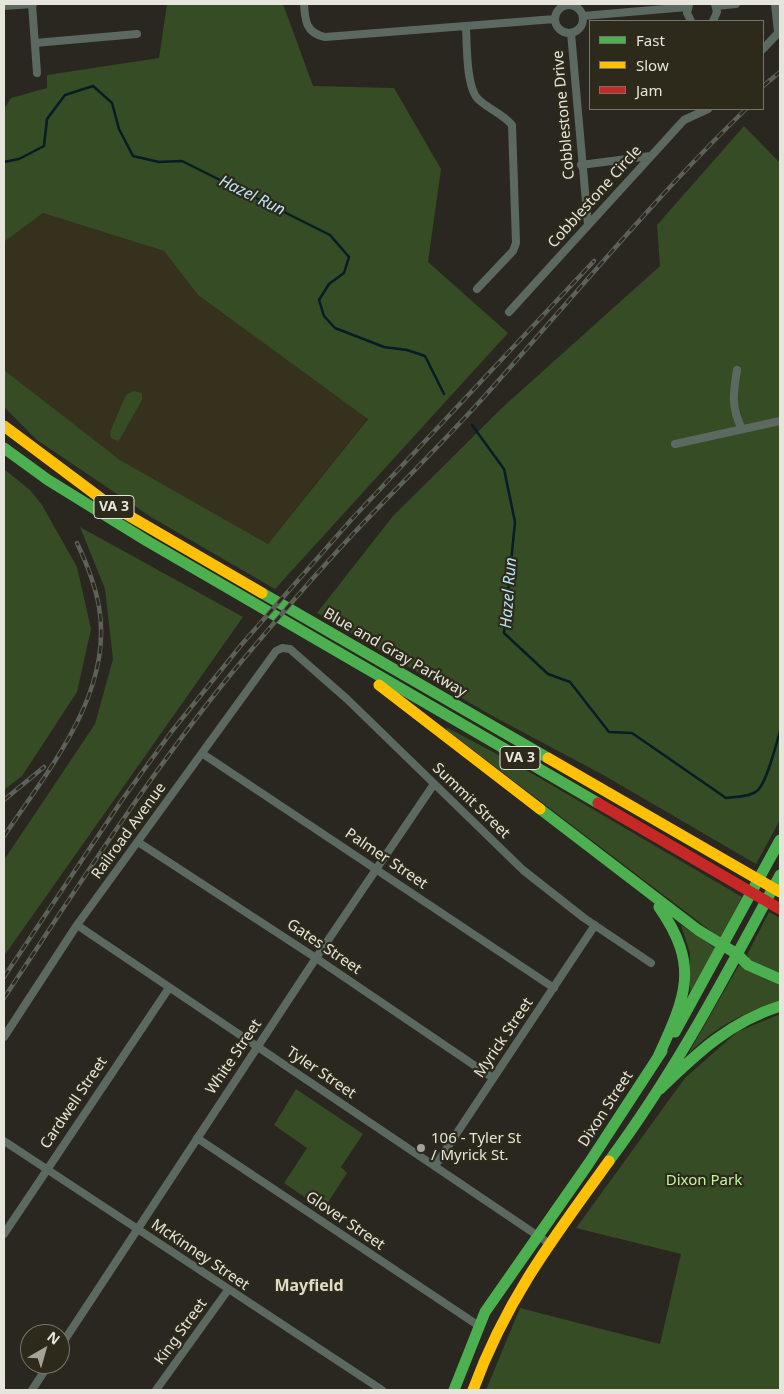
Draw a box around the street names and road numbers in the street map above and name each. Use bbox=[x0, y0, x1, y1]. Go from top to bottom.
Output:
street label: Cobblestone Drive bbox=[549, 50, 579, 180]
street label: Cobblestone Circle bbox=[544, 142, 646, 252]
road number: VA 3 bbox=[94, 496, 134, 518]
street label: Blue and Gray Parkway bbox=[320, 605, 470, 701]
road number: VA 3 bbox=[500, 746, 540, 770]
street label: Summit Street bbox=[429, 760, 513, 842]
street label: Railroad Avenue bbox=[88, 779, 170, 883]
street label: Palmer Street bbox=[341, 825, 431, 893]
street label: Gates Street bbox=[283, 915, 365, 979]
street label: Myrick Street bbox=[471, 995, 537, 1081]
street label: White Street bbox=[202, 1016, 266, 1098]
street label: Tyler Street bbox=[283, 1043, 359, 1103]
street label: Cardwell Street bbox=[37, 1054, 111, 1152]
street label: Dixon Street bbox=[575, 1068, 637, 1150]
street label: Glover Street bbox=[302, 1188, 388, 1254]
street label: McKinney Street bbox=[148, 1216, 252, 1294]
street label: King Street bbox=[151, 1295, 211, 1369]

